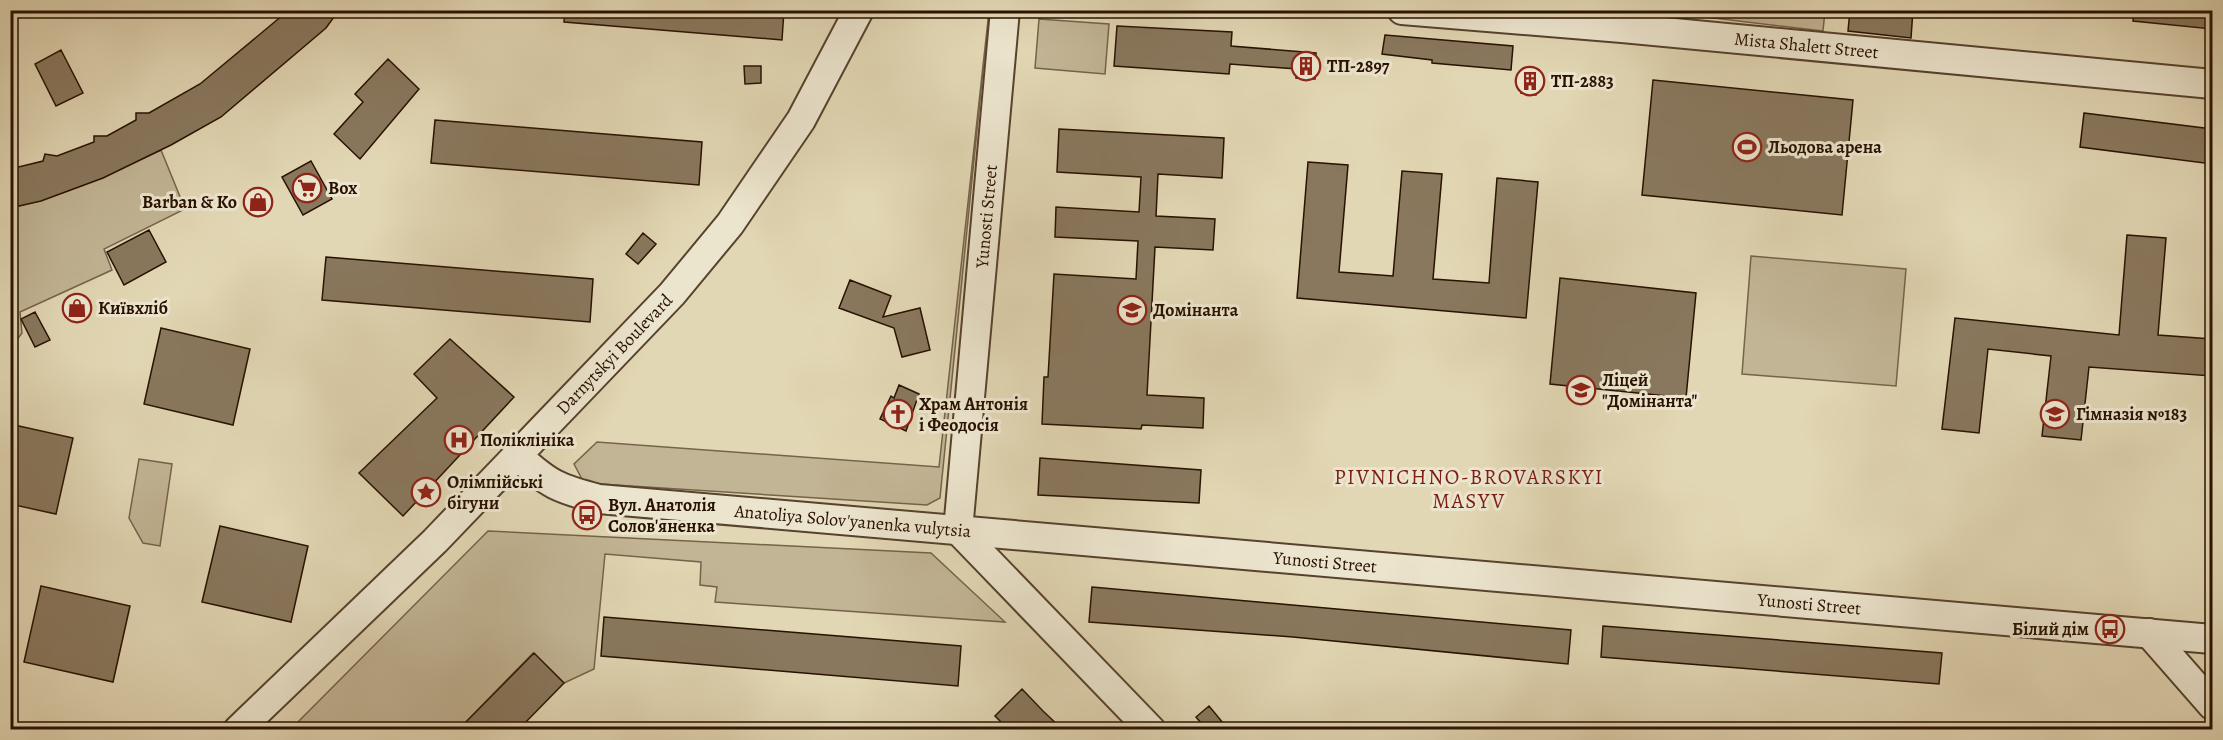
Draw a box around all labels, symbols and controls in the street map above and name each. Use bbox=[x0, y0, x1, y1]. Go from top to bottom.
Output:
street label: Mista Shalett Street bbox=[1733, 27, 1880, 64]
building icon: ТП-2897 bbox=[1290, 50, 1322, 82]
place label: ТП-2897 bbox=[1327, 54, 1390, 78]
building icon: ТП-2883 bbox=[1514, 65, 1546, 97]
place label: ТП-2883 bbox=[1551, 69, 1614, 93]
sports icon: Льодова арена bbox=[1731, 131, 1763, 163]
place label: Льодова арена bbox=[1768, 135, 1882, 159]
street label: Yunosti Street bbox=[970, 163, 1003, 270]
supermarket icon: Box bbox=[291, 172, 323, 204]
place label: Box bbox=[328, 176, 357, 200]
shop icon: Barban & Ko bbox=[242, 186, 274, 218]
place label: Barban & Ko bbox=[142, 190, 237, 214]
street label: Darnytskyi Boulevard bbox=[551, 288, 678, 420]
shop icon: Київхліб bbox=[61, 292, 93, 324]
school or university icon: Домінанта bbox=[1116, 294, 1148, 326]
place label: Київхліб bbox=[98, 296, 168, 320]
place label: Домінанта bbox=[1153, 298, 1239, 322]
place label: Ліцей "Домінанта" bbox=[1602, 368, 1698, 413]
school or university icon: Ліцей "Домінанта" bbox=[1565, 374, 1597, 406]
place label: Храм Антонія і Феодосія bbox=[919, 392, 1028, 437]
church icon: Храм Антонія і Феодосія bbox=[882, 398, 914, 430]
school or university icon: Гімназія №183 bbox=[2039, 398, 2071, 430]
place label: Гімназія №183 bbox=[2076, 402, 2187, 426]
hospital icon: Поліклініка bbox=[443, 424, 475, 456]
place label: Поліклініка bbox=[480, 428, 575, 452]
district label: PIVNICHNO-BROVARSKYI MASYV bbox=[1334, 463, 1604, 515]
place label: Олімпійські бігуни bbox=[447, 470, 543, 515]
place icon: Олімпійські бігуни bbox=[410, 476, 442, 508]
place label: Вул. Анатолія Солов'яненка bbox=[608, 493, 716, 538]
bus stop icon: Вул. Анатолія Солов'яненка bbox=[571, 499, 603, 531]
street label: Anatoliya Solov'yanenka vulytsia bbox=[732, 499, 973, 543]
street label: Yunosti Street bbox=[1271, 545, 1378, 578]
street label: Yunosti Street bbox=[1755, 588, 1862, 620]
bus stop icon: Білий дім bbox=[2094, 613, 2126, 645]
place label: Білий дім bbox=[2012, 617, 2089, 641]

